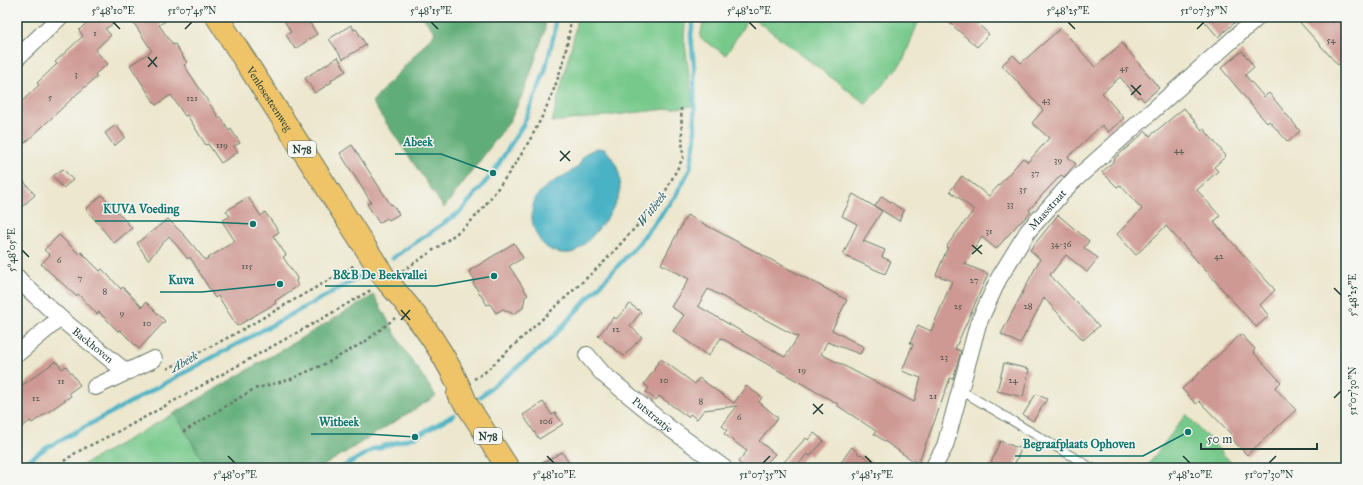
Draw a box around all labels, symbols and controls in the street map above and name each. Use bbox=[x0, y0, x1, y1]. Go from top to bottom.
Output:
text: 5°48'10"E bbox=[91, 5, 135, 17]
text: 51°07'45"N bbox=[167, 5, 217, 17]
text: 5°48'15"E bbox=[410, 5, 452, 17]
text: 5°48'20"E bbox=[727, 5, 771, 17]
text: 5°48'25"E bbox=[1047, 5, 1089, 17]
text: 51°07'35"N bbox=[1180, 5, 1228, 17]
house number: 1 bbox=[93, 27, 97, 38]
house number: 54 bbox=[1327, 34, 1336, 45]
house number: 45 bbox=[1119, 62, 1129, 73]
street label: Venlosesteenweg bbox=[243, 63, 295, 134]
house number: 3 bbox=[74, 68, 78, 79]
house number: 5 bbox=[48, 91, 53, 102]
house number: 121 bbox=[186, 92, 198, 103]
house number: 43 bbox=[1042, 94, 1051, 105]
callout: Abeek bbox=[395, 130, 441, 154]
text: Abeek bbox=[402, 135, 433, 149]
house number: 119 bbox=[216, 139, 228, 150]
road number: N78 bbox=[288, 141, 316, 157]
house number: 44 bbox=[1174, 144, 1185, 155]
house number: 39 bbox=[1054, 154, 1062, 165]
house number: 37 bbox=[1031, 167, 1039, 178]
house number: 35 bbox=[1019, 183, 1028, 194]
street label: Maasstraat bbox=[1026, 187, 1069, 233]
water label: Witbeek bbox=[634, 189, 670, 229]
callout: KUVA Voeding bbox=[95, 197, 187, 221]
house number: 33 bbox=[1006, 198, 1014, 209]
text: KUVA Voeding bbox=[103, 202, 179, 217]
house number: 31 bbox=[985, 225, 993, 236]
text: 5°48'05"E bbox=[6, 228, 18, 272]
house number: 34-36 bbox=[1051, 238, 1072, 249]
house number: 42 bbox=[1214, 250, 1224, 261]
house number: 6 bbox=[57, 254, 62, 265]
house number: 115 bbox=[241, 260, 253, 271]
callout: B&B De Beekvallei bbox=[325, 262, 436, 286]
callout: Kuva bbox=[160, 268, 202, 292]
text: B&B De Beekvallei bbox=[333, 268, 428, 282]
house number: 7 bbox=[78, 272, 83, 283]
text: Kuva bbox=[168, 273, 195, 287]
house number: 27 bbox=[970, 274, 979, 285]
text: 5°48'25"E bbox=[1347, 274, 1359, 316]
house number: 8 bbox=[103, 285, 108, 296]
house number: 25 bbox=[954, 300, 963, 311]
house number: 28 bbox=[1023, 300, 1033, 311]
house number: 9 bbox=[120, 307, 125, 318]
house number: 10 bbox=[143, 317, 151, 328]
house number: 12 bbox=[612, 323, 621, 334]
street label: Baekhoven bbox=[70, 325, 116, 366]
water label: Abeek bbox=[166, 348, 201, 376]
house number: 23 bbox=[940, 351, 948, 362]
house number: 19 bbox=[798, 364, 806, 375]
text: 51°07'30"N bbox=[1347, 366, 1359, 415]
house number: 10 bbox=[660, 374, 668, 385]
house number: 24 bbox=[1008, 374, 1019, 385]
house number: 11 bbox=[57, 375, 65, 386]
house number: 21 bbox=[929, 390, 937, 401]
house number: 12 bbox=[32, 392, 41, 403]
street label: Putstraatje bbox=[629, 395, 676, 436]
house number: 8 bbox=[699, 395, 704, 406]
callout: Witbeek bbox=[311, 410, 367, 434]
house number: 6 bbox=[737, 411, 742, 422]
text: Witbeek bbox=[319, 415, 360, 429]
house number: 106 bbox=[539, 415, 553, 426]
scale bar bbox=[1201, 425, 1317, 451]
road number: N78 bbox=[474, 428, 502, 444]
callout: Begraafplaats Ophoven bbox=[1015, 432, 1143, 456]
text: 50 m bbox=[1207, 432, 1232, 446]
text: Begraafplaats Ophoven bbox=[1023, 437, 1136, 452]
text: 5°48'05"E bbox=[213, 469, 257, 481]
text: 5°48'10"E bbox=[532, 469, 576, 481]
text: 51°07'35"N bbox=[739, 469, 787, 481]
text: 5°48'15"E bbox=[851, 469, 893, 481]
text: 5°48'20"E bbox=[1168, 469, 1212, 481]
text: 51°07'30"N bbox=[1245, 469, 1294, 481]

